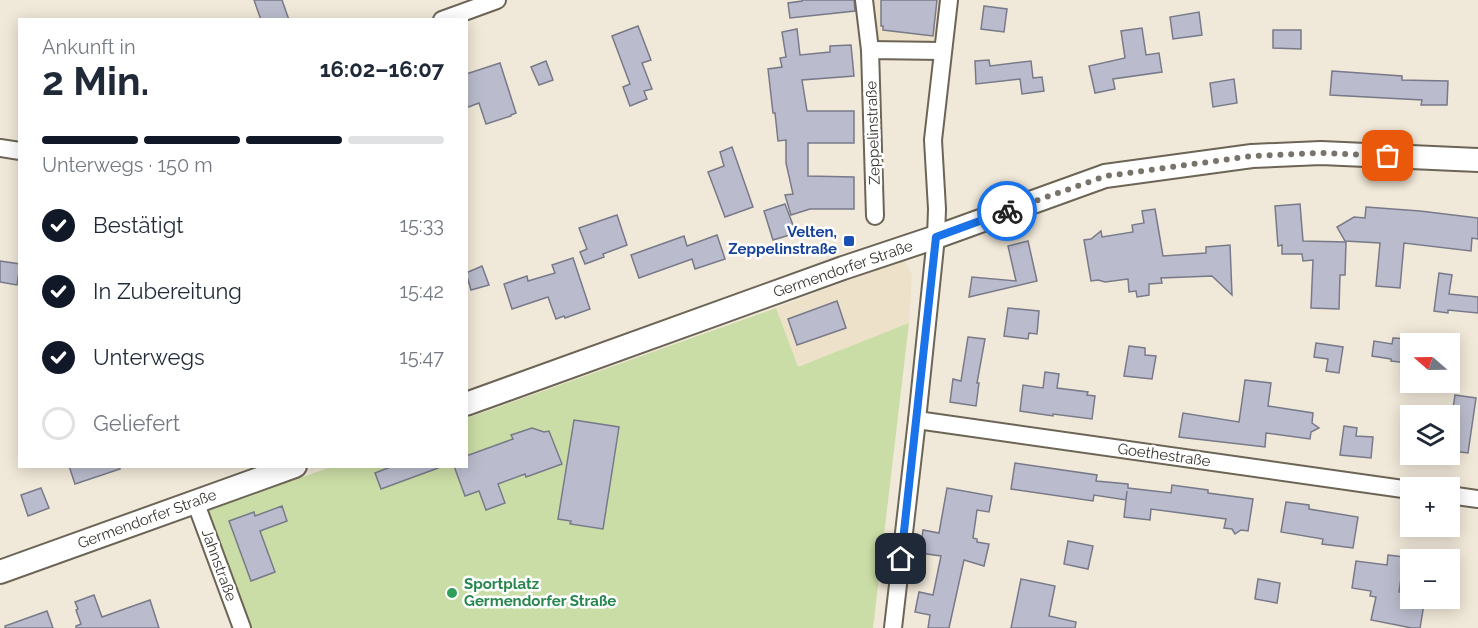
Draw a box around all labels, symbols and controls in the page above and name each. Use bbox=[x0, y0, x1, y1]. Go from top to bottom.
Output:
text: Ankunft in bbox=[42, 35, 136, 59]
text: 16:02–16:07 bbox=[320, 56, 444, 82]
text: 2 Min. bbox=[42, 58, 149, 104]
street label: Zeppelinstraße bbox=[862, 80, 884, 185]
pin bbox=[1362, 130, 1413, 181]
icon: bag bbox=[1371, 139, 1404, 172]
text: Unterwegs · 150 m bbox=[42, 153, 213, 177]
courier bbox=[977, 181, 1037, 241]
icon: bike bbox=[991, 195, 1024, 228]
icon: check bbox=[42, 209, 75, 242]
text: Bestätigt bbox=[93, 212, 184, 238]
text: 15:33 bbox=[399, 213, 444, 237]
place label: Velten, Zeppelinstraße bbox=[728, 223, 837, 258]
marker: Velten, Zeppelinstraße bbox=[842, 234, 856, 248]
street label: Germendorfer Straße bbox=[771, 237, 915, 301]
icon: check bbox=[42, 275, 75, 308]
text: In Zubereitung bbox=[93, 278, 242, 304]
text: 15:42 bbox=[399, 279, 444, 303]
north arrow bbox=[1400, 333, 1460, 393]
map controls bbox=[1400, 333, 1460, 609]
icon: check bbox=[42, 341, 75, 374]
text: Unterwegs bbox=[93, 344, 205, 370]
text: 15:47 bbox=[399, 345, 444, 369]
button: layers bbox=[1400, 405, 1460, 465]
text: Geliefert bbox=[93, 410, 180, 436]
street label: Goethestraße bbox=[1116, 440, 1212, 470]
button: + bbox=[1400, 477, 1460, 537]
street label: Germendorfer Straße bbox=[75, 485, 219, 552]
street label: Jahnstraße bbox=[198, 526, 240, 604]
pin bbox=[875, 533, 926, 584]
icon: home bbox=[884, 542, 917, 575]
button: − bbox=[1400, 549, 1460, 609]
place label: Sportplatz Germendorfer Straße bbox=[464, 575, 616, 610]
marker: Sportplatz Germendorfer Straße bbox=[445, 586, 459, 600]

